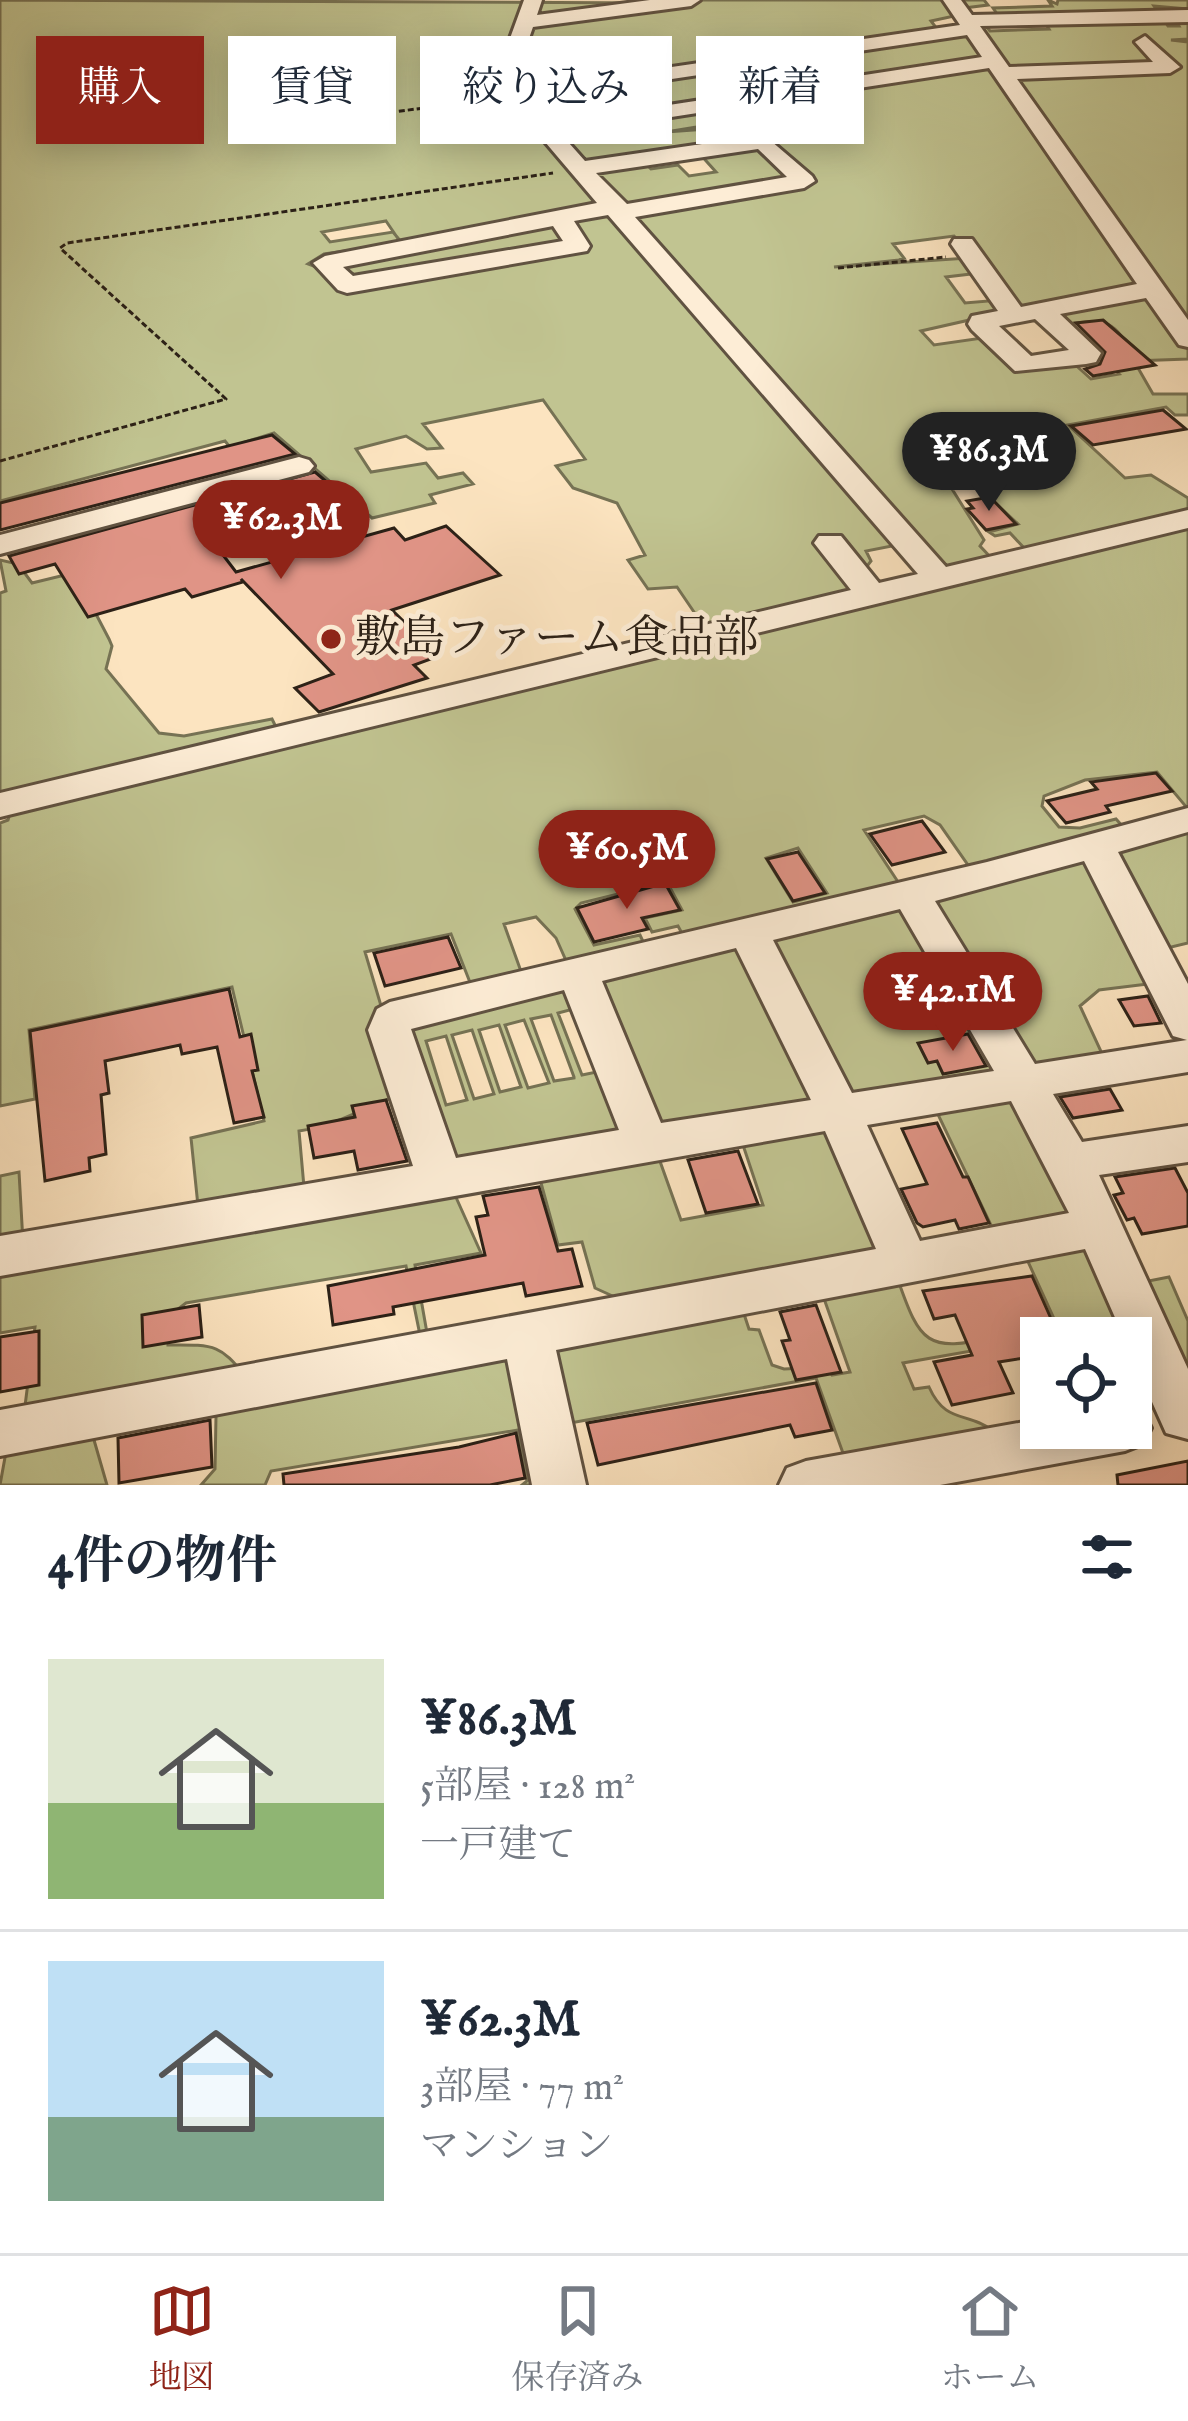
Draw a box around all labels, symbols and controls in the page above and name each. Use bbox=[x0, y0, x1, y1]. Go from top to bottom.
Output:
chip: 購入 bbox=[36, 36, 204, 144]
chip: 賃貸 bbox=[228, 36, 396, 144]
chip: 絞り込み bbox=[420, 36, 672, 144]
chip: 新着 bbox=[696, 36, 864, 144]
pin: ¥86.3M bbox=[891, 412, 1087, 514]
text: ¥86.3M bbox=[929, 426, 1049, 475]
pin: ¥62.3M bbox=[183, 480, 379, 582]
text: ¥62.3M bbox=[220, 494, 342, 543]
place label: 敷島ファーム食品部 bbox=[355, 611, 759, 668]
marker: 敷島ファーム食品部 bbox=[318, 626, 344, 652]
pin: ¥60.5M bbox=[529, 810, 725, 912]
text: ¥60.5M bbox=[565, 824, 689, 873]
pin: ¥42.1M bbox=[855, 952, 1051, 1054]
text: ¥42.1M bbox=[890, 966, 1016, 1015]
map controls bbox=[1020, 1317, 1152, 1449]
button: locate bbox=[1020, 1317, 1152, 1449]
icon: filters bbox=[1074, 1524, 1140, 1590]
text: 4件の物件 bbox=[48, 1531, 277, 1596]
text: ¥86.3M bbox=[420, 1688, 577, 1753]
icon: home bbox=[144, 1707, 288, 1851]
text: 5部屋 · 128 m² bbox=[420, 1763, 635, 1812]
text: 一戸建て bbox=[420, 1822, 576, 1871]
text: ¥62.3M bbox=[420, 1989, 581, 2054]
icon: home bbox=[144, 2009, 288, 2153]
text: 3部屋 · 77 m² bbox=[420, 2064, 624, 2113]
text: マンション bbox=[420, 2123, 613, 2172]
tab: 地図 bbox=[149, 2278, 215, 2400]
tab: 保存済み bbox=[512, 2278, 644, 2400]
tab: ホーム bbox=[941, 2278, 1040, 2400]

